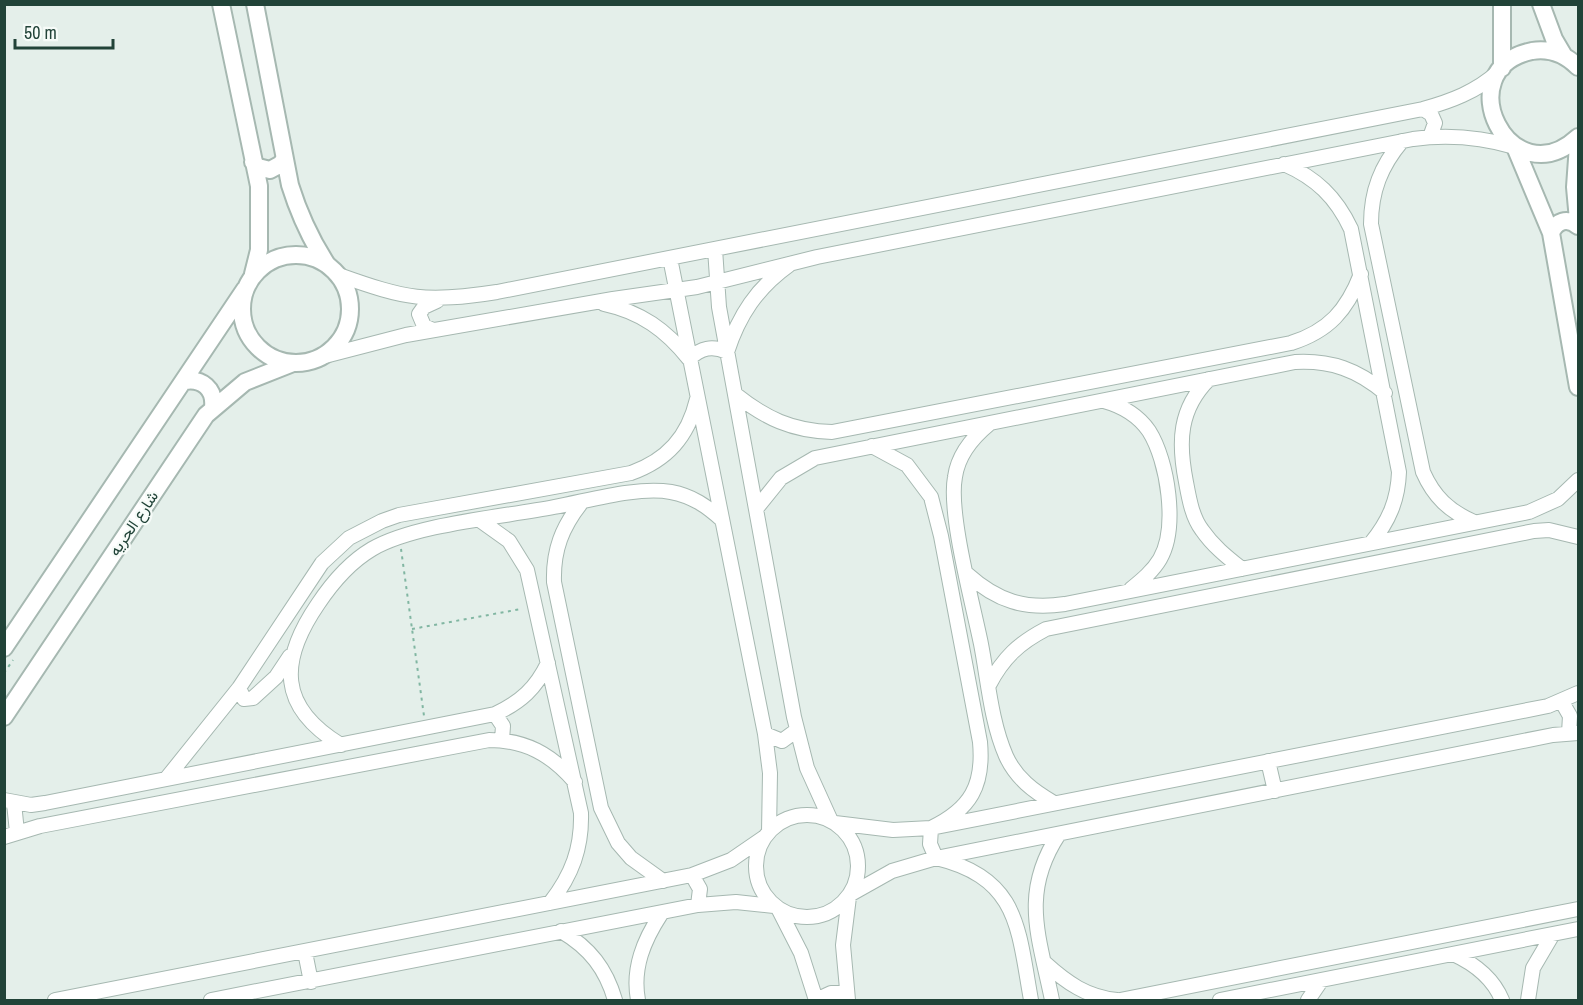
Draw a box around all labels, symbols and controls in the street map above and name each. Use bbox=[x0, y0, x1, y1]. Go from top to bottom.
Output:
scale bar bbox=[15, 12, 112, 50]
text: 50 m bbox=[24, 20, 57, 45]
street label: شارع الحريه bbox=[103, 486, 164, 561]

